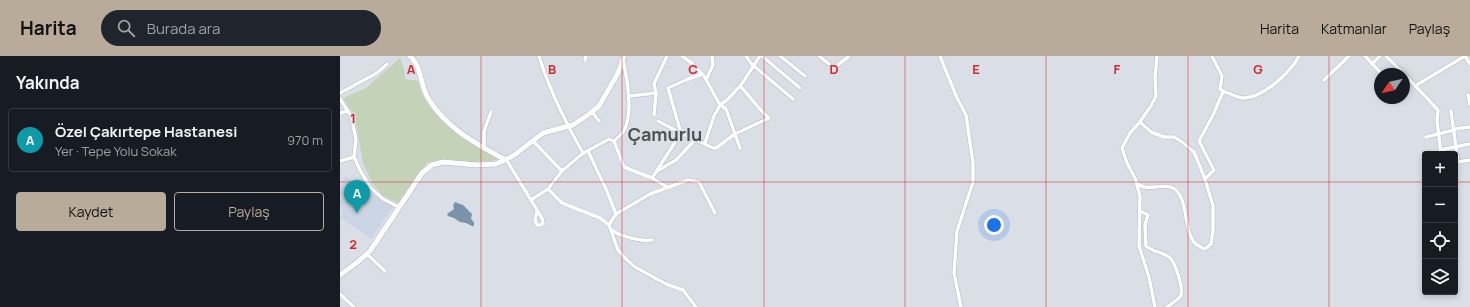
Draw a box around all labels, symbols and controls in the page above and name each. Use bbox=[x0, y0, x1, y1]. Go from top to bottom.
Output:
search box bbox=[101, 10, 381, 46]
text: Harita bbox=[20, 15, 77, 41]
icon: search bbox=[115, 17, 137, 39]
text: Burada ara bbox=[147, 18, 220, 39]
text: Harita bbox=[1260, 19, 1299, 38]
text: Katmanlar bbox=[1321, 19, 1387, 38]
text: Paylaş bbox=[1409, 19, 1450, 38]
text: A bbox=[407, 60, 416, 78]
text: B bbox=[548, 60, 556, 78]
text: C bbox=[688, 60, 698, 78]
text: D bbox=[829, 60, 839, 78]
text: E bbox=[972, 60, 980, 78]
text: F bbox=[1114, 60, 1121, 78]
text: G bbox=[1253, 60, 1263, 78]
north arrow bbox=[1374, 68, 1410, 104]
text: Yakında bbox=[16, 71, 80, 94]
text: 1 bbox=[350, 109, 356, 127]
text: Özel Çakırtepe Hastanesi bbox=[55, 121, 237, 142]
district label: Çamurlu bbox=[628, 122, 702, 146]
text: A bbox=[26, 131, 34, 149]
text: 970 m bbox=[287, 131, 323, 149]
text: Yer · Tepe Yolu Sokak bbox=[55, 142, 177, 160]
map controls bbox=[1422, 151, 1458, 295]
button: + bbox=[1422, 151, 1458, 187]
pin: A bbox=[344, 180, 370, 213]
button: − bbox=[1422, 187, 1458, 223]
button: Kaydet bbox=[16, 192, 166, 231]
button: Paylaş bbox=[174, 192, 324, 231]
your location bbox=[984, 215, 1004, 235]
button: locate bbox=[1422, 223, 1458, 259]
text: 2 bbox=[349, 235, 357, 253]
button: layers bbox=[1422, 259, 1458, 295]

